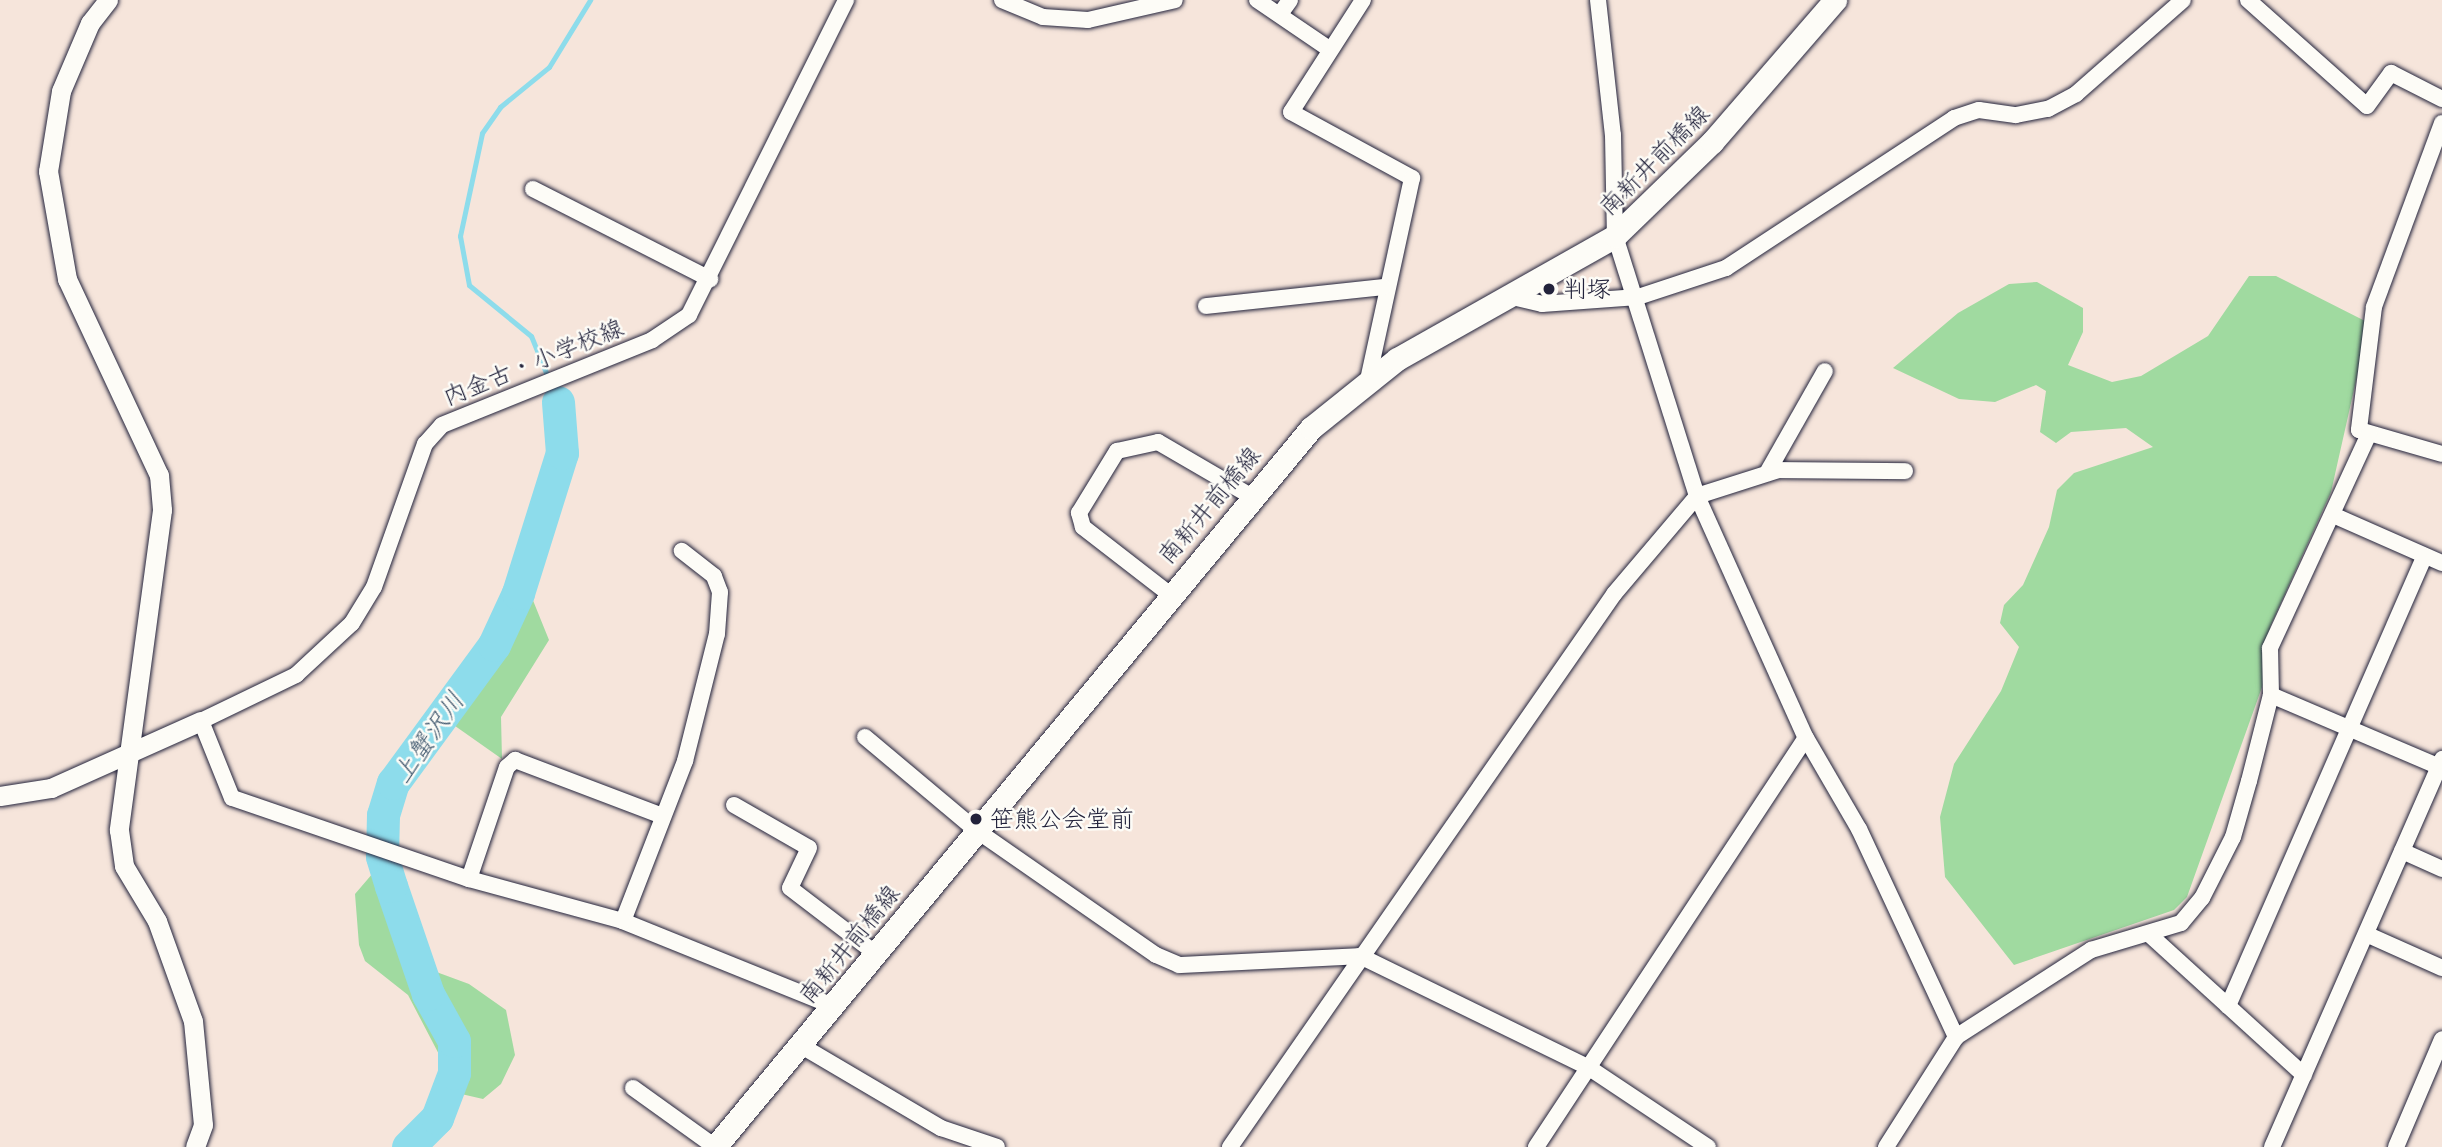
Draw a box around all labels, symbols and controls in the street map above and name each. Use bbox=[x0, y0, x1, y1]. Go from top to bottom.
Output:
street label: 南新井前橋線 bbox=[1593, 99, 1715, 221]
place label: 判塚 bbox=[1563, 275, 1611, 303]
marker: 判塚 bbox=[1541, 281, 1557, 297]
street label: 内金古・小学校線 bbox=[439, 313, 627, 411]
street label: 南新井前橋線 bbox=[1152, 441, 1266, 569]
water label: 上蟹沢川 bbox=[385, 685, 471, 789]
place label: 笹熊公会堂前 bbox=[990, 805, 1134, 833]
marker: 笹熊公会堂前 bbox=[968, 811, 984, 827]
street label: 南新井前橋線 bbox=[792, 879, 906, 1009]

